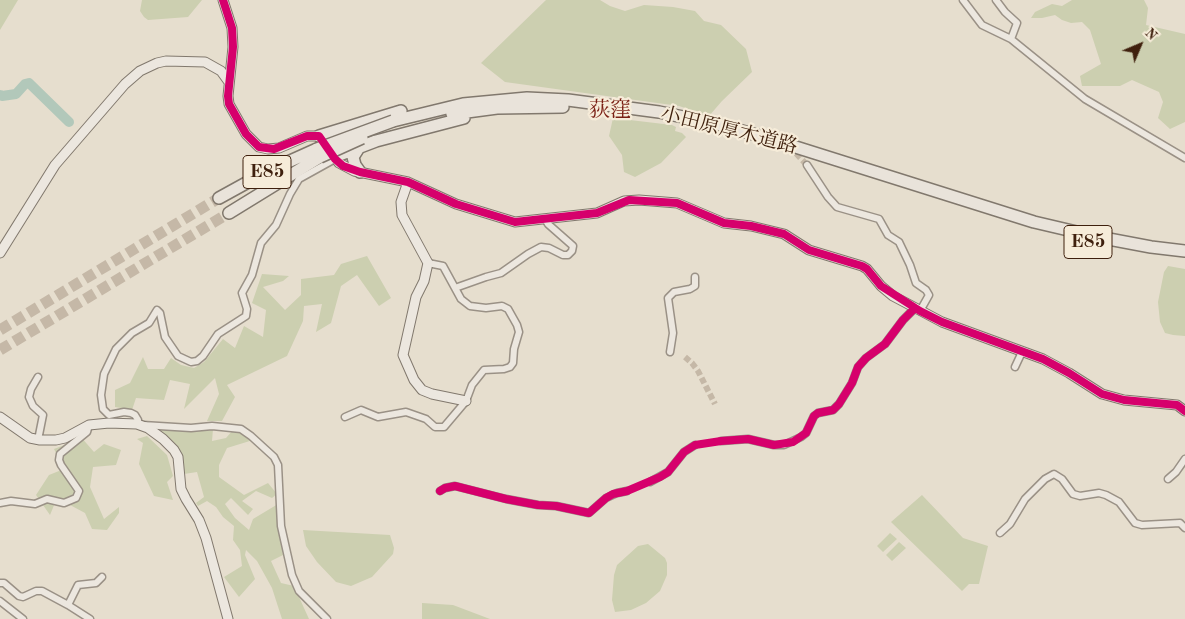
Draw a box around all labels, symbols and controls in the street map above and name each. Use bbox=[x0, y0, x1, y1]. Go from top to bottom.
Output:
north arrow bbox=[1115, 20, 1165, 70]
text: N bbox=[1142, 26, 1159, 43]
district label: 荻窪 bbox=[589, 97, 631, 123]
street label: 小田原厚木道路 bbox=[658, 102, 800, 160]
road number: E85 bbox=[243, 156, 291, 188]
road number: E85 bbox=[1064, 226, 1112, 258]

